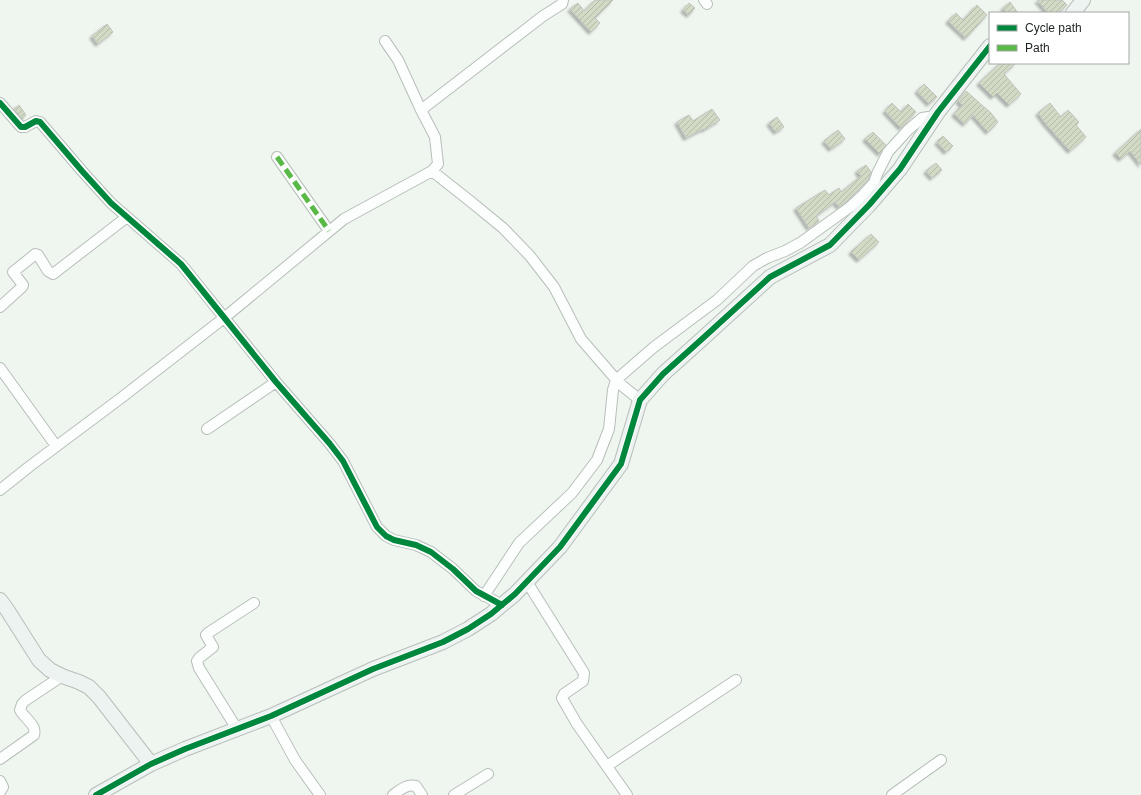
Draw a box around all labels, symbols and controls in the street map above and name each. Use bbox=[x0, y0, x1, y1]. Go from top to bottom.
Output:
legend bbox=[989, 12, 1129, 64]
text: Cycle path bbox=[1025, 21, 1082, 35]
text: Path bbox=[1025, 41, 1050, 55]

